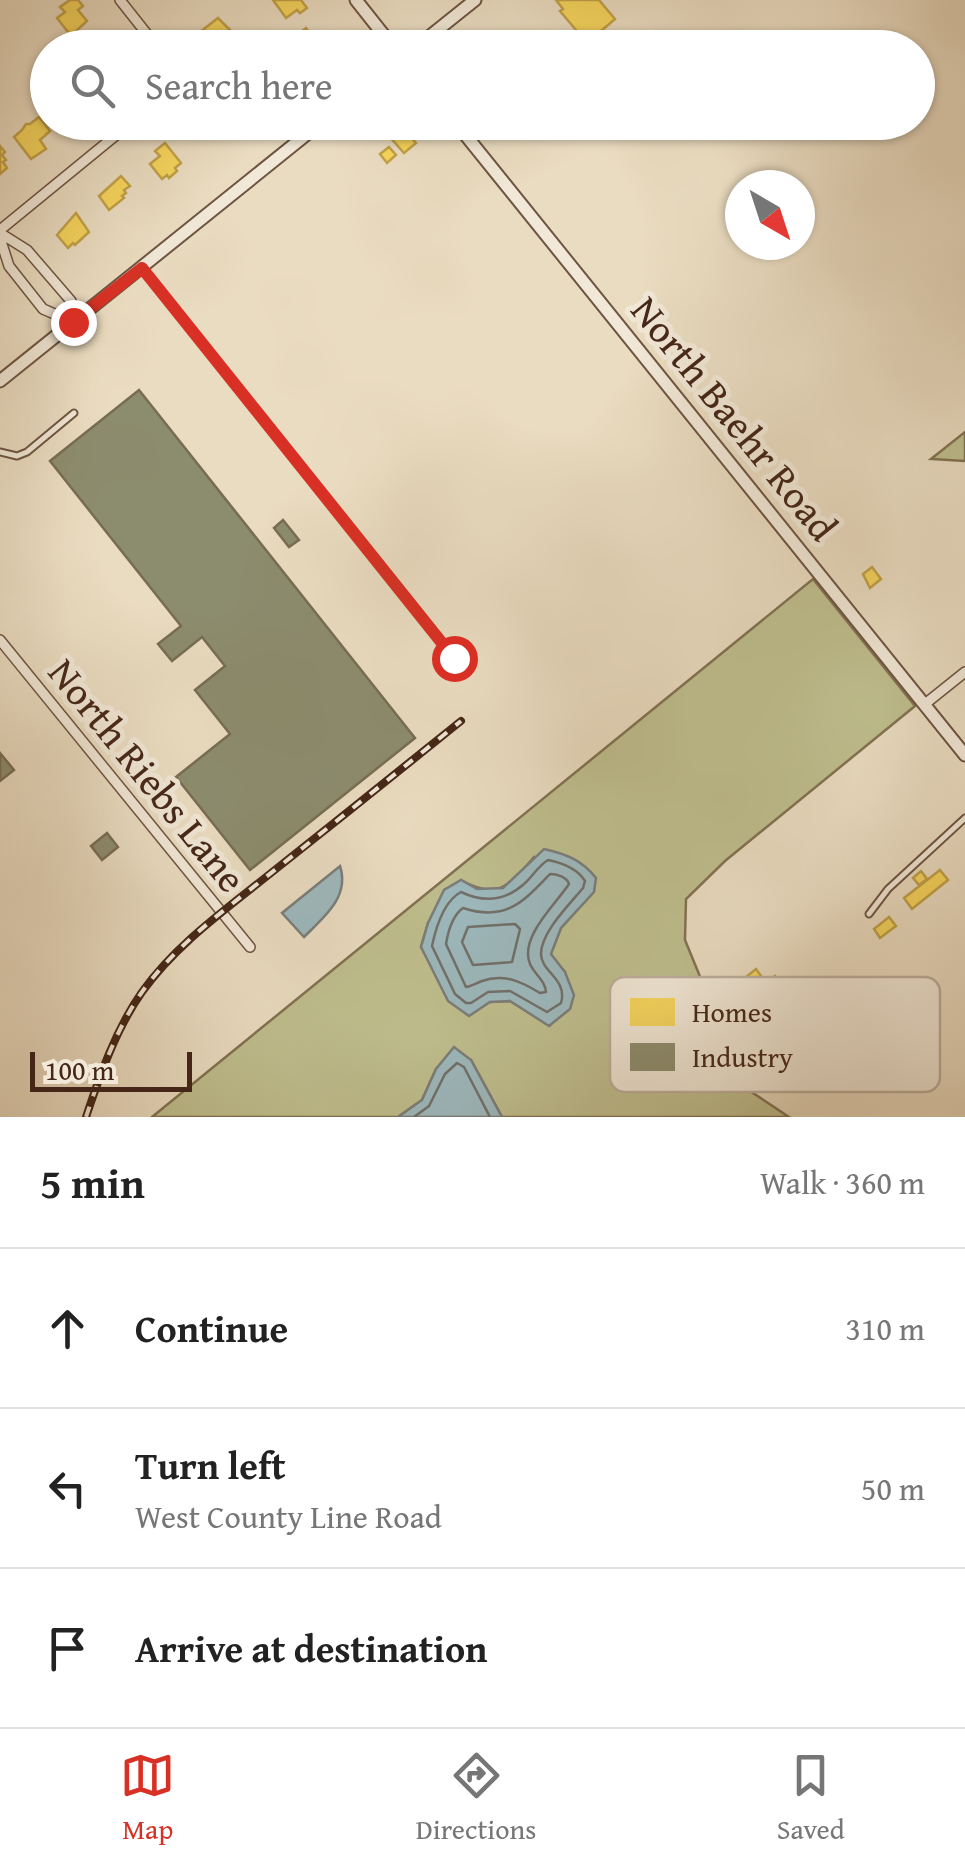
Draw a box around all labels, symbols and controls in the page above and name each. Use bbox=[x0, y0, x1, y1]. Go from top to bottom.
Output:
search box bbox=[30, 30, 935, 140]
text: Search here bbox=[145, 57, 333, 113]
icon: search bbox=[65, 58, 120, 113]
north arrow bbox=[725, 170, 815, 260]
street label: North Baehr Road bbox=[618, 283, 853, 554]
route end bbox=[51, 300, 97, 346]
route start bbox=[432, 636, 478, 682]
street label: North Riebs Lane bbox=[35, 645, 261, 905]
legend bbox=[610, 977, 940, 1092]
text: Homes bbox=[692, 991, 772, 1032]
text: Industry bbox=[692, 1036, 793, 1077]
scale bar bbox=[30, 1047, 192, 1092]
text: 100 m bbox=[45, 1049, 114, 1090]
text: 5 min bbox=[40, 1152, 145, 1213]
text: Walk · 360 m bbox=[760, 1159, 925, 1206]
text: Continue bbox=[135, 1300, 288, 1356]
icon: ahead bbox=[40, 1301, 95, 1356]
text: 310 m bbox=[846, 1305, 925, 1352]
text: Turn left bbox=[135, 1437, 286, 1493]
icon: left bbox=[40, 1461, 95, 1516]
text: 50 m bbox=[861, 1465, 925, 1512]
text: West County Line Road bbox=[135, 1493, 442, 1540]
text: Arrive at destination bbox=[135, 1620, 488, 1676]
icon: arrive bbox=[40, 1621, 95, 1676]
tab: Map bbox=[120, 1748, 175, 1849]
tab: Directions bbox=[416, 1748, 536, 1849]
tab: Saved bbox=[777, 1748, 845, 1849]

